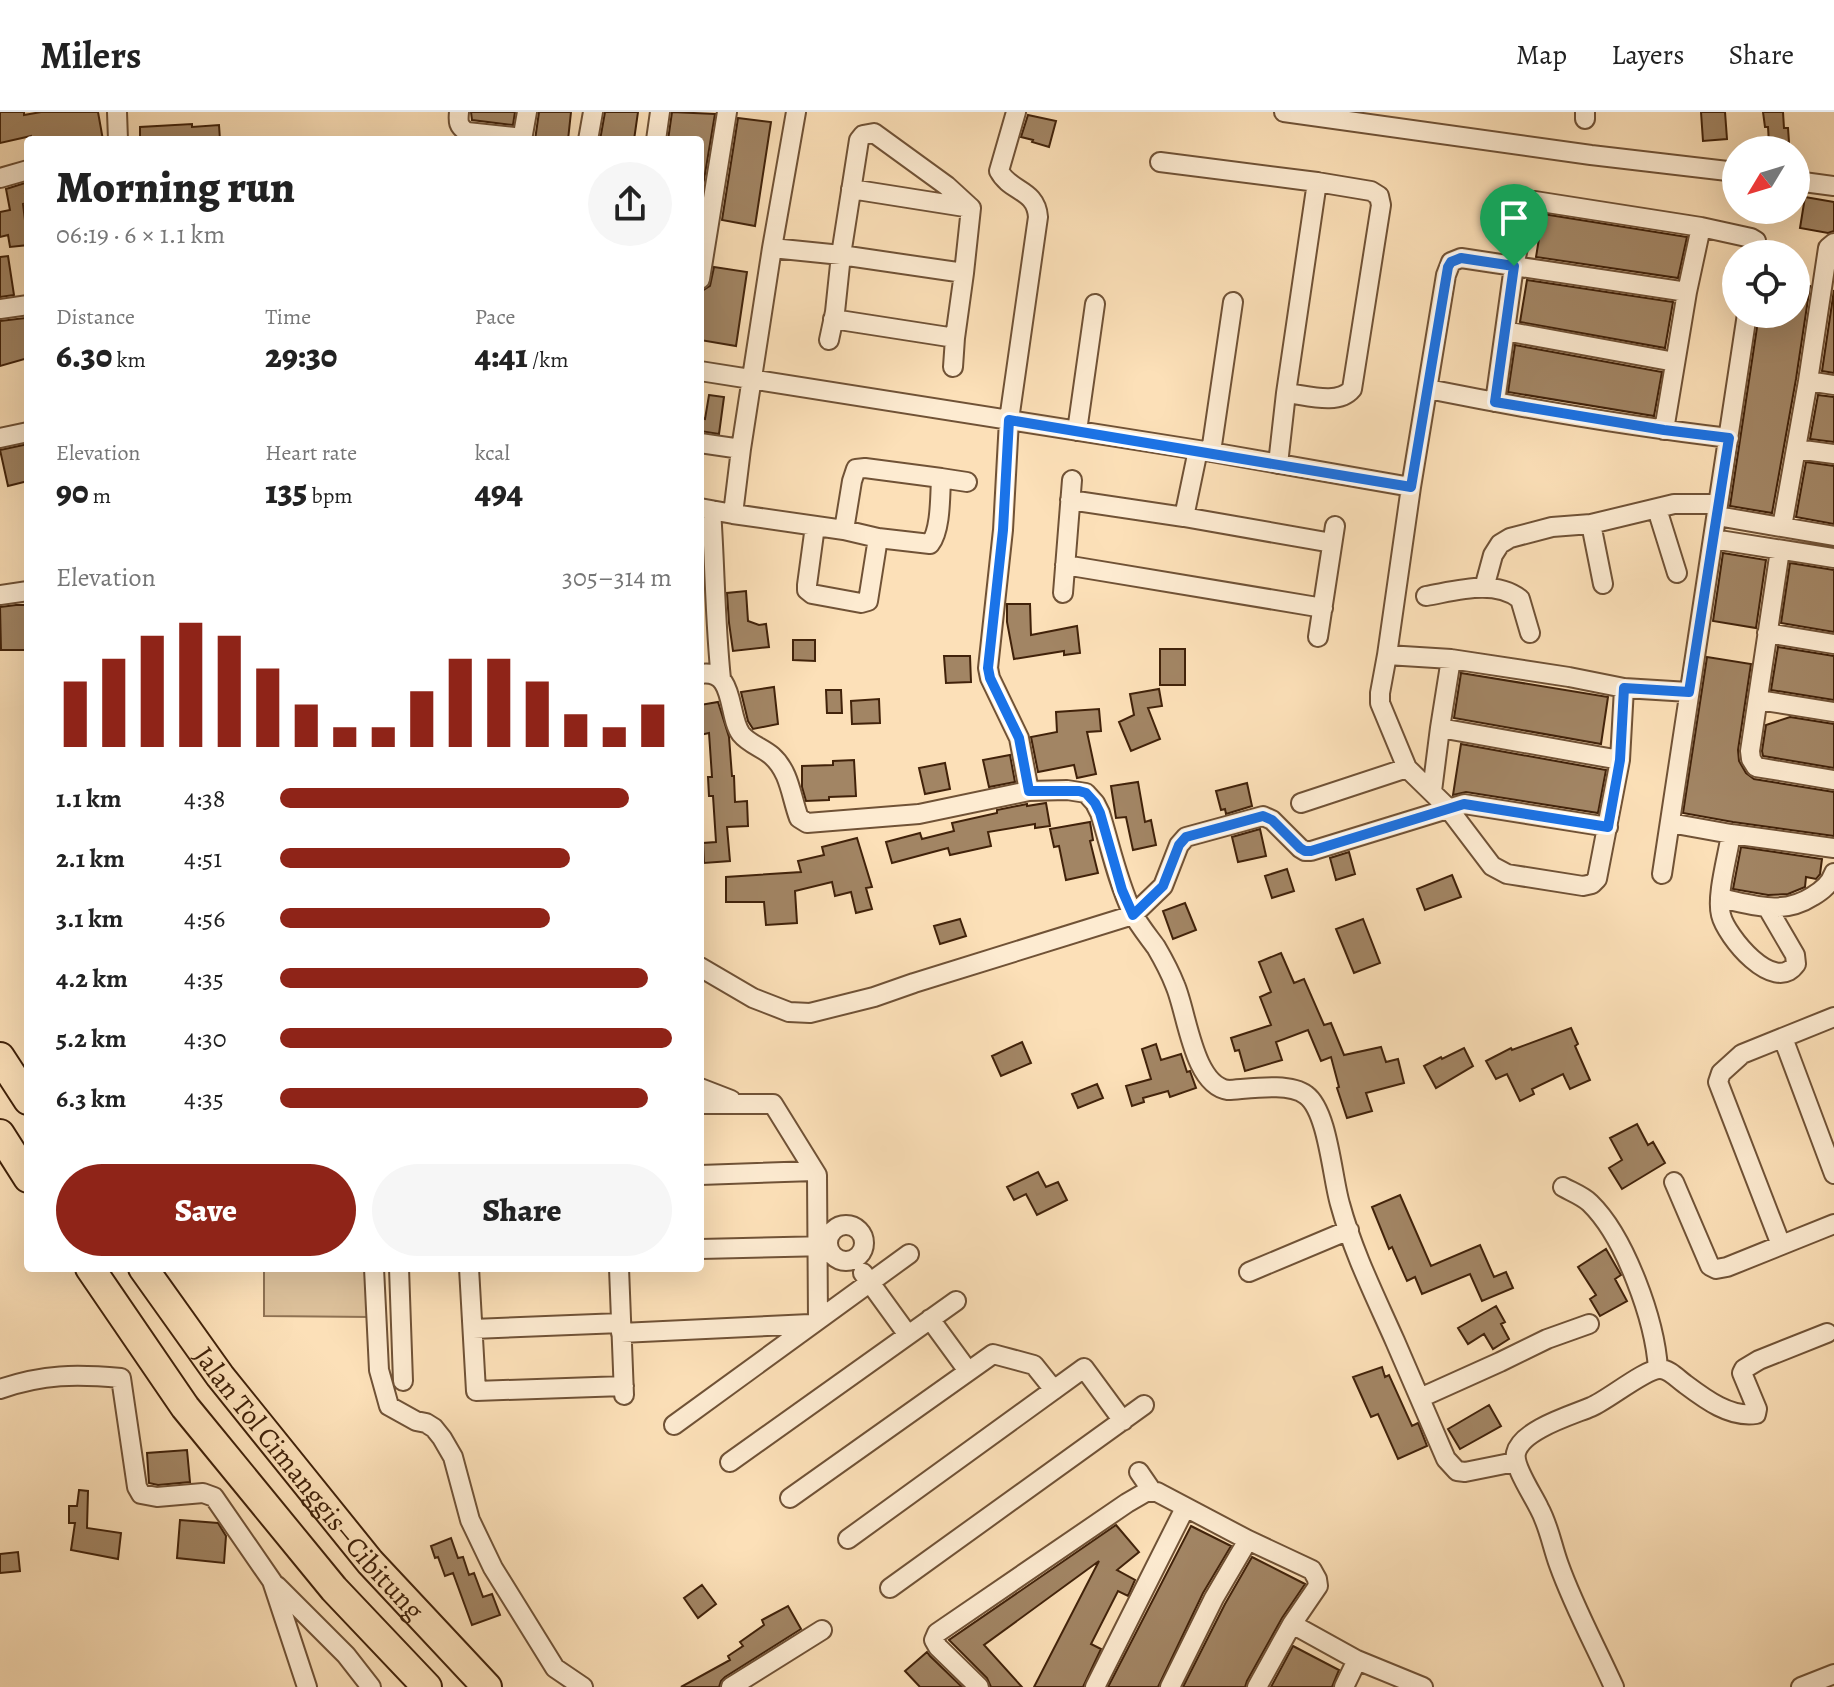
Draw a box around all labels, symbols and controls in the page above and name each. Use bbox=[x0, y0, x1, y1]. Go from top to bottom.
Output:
text: Milers bbox=[40, 29, 142, 81]
text: Map bbox=[1516, 36, 1567, 74]
text: Layers bbox=[1611, 36, 1684, 74]
text: Share bbox=[1728, 36, 1794, 74]
north arrow bbox=[1722, 136, 1810, 224]
map controls bbox=[1722, 136, 1810, 328]
text: Morning run bbox=[56, 157, 295, 217]
button: share bbox=[588, 162, 672, 246]
pin bbox=[1480, 184, 1548, 266]
icon: arrive bbox=[1492, 196, 1536, 240]
text: 06:19 · 6 × 1.1 km bbox=[56, 217, 225, 252]
button: locate bbox=[1722, 240, 1810, 328]
text: Distance bbox=[56, 302, 135, 332]
text: Time bbox=[265, 302, 311, 332]
text: Pace bbox=[475, 302, 515, 332]
text: 6.30 bbox=[56, 332, 112, 379]
text: 29:30 bbox=[265, 332, 337, 379]
text: 4:41 bbox=[475, 332, 528, 379]
text: km bbox=[112, 345, 146, 375]
text: /km bbox=[528, 345, 569, 375]
text: Elevation bbox=[56, 438, 140, 468]
text: Heart rate bbox=[265, 438, 357, 468]
text: kcal bbox=[475, 438, 510, 468]
text: 90 bbox=[56, 468, 88, 515]
text: 135 bbox=[265, 468, 307, 515]
text: 494 bbox=[475, 468, 523, 515]
text: m bbox=[88, 481, 111, 511]
text: bpm bbox=[307, 481, 353, 511]
text: Elevation bbox=[56, 560, 156, 595]
text: 305–314 m bbox=[562, 560, 672, 595]
text: 1.1 km bbox=[56, 781, 122, 816]
text: 4:38 bbox=[184, 781, 225, 816]
text: 2.1 km bbox=[56, 841, 125, 876]
text: 4:51 bbox=[184, 841, 222, 876]
text: 3.1 km bbox=[56, 901, 123, 936]
text: 4:56 bbox=[184, 901, 225, 936]
text: 4.2 km bbox=[56, 961, 128, 996]
text: 4:35 bbox=[184, 961, 224, 996]
text: 5.2 km bbox=[56, 1021, 127, 1056]
text: 4:30 bbox=[184, 1021, 227, 1056]
text: 6.3 km bbox=[56, 1081, 126, 1116]
text: 4:35 bbox=[184, 1081, 224, 1116]
button: Save bbox=[56, 1164, 356, 1256]
button: Share bbox=[372, 1164, 672, 1256]
street label: Jalan Tol Cimanggis–Cibitung bbox=[185, 1339, 433, 1628]

